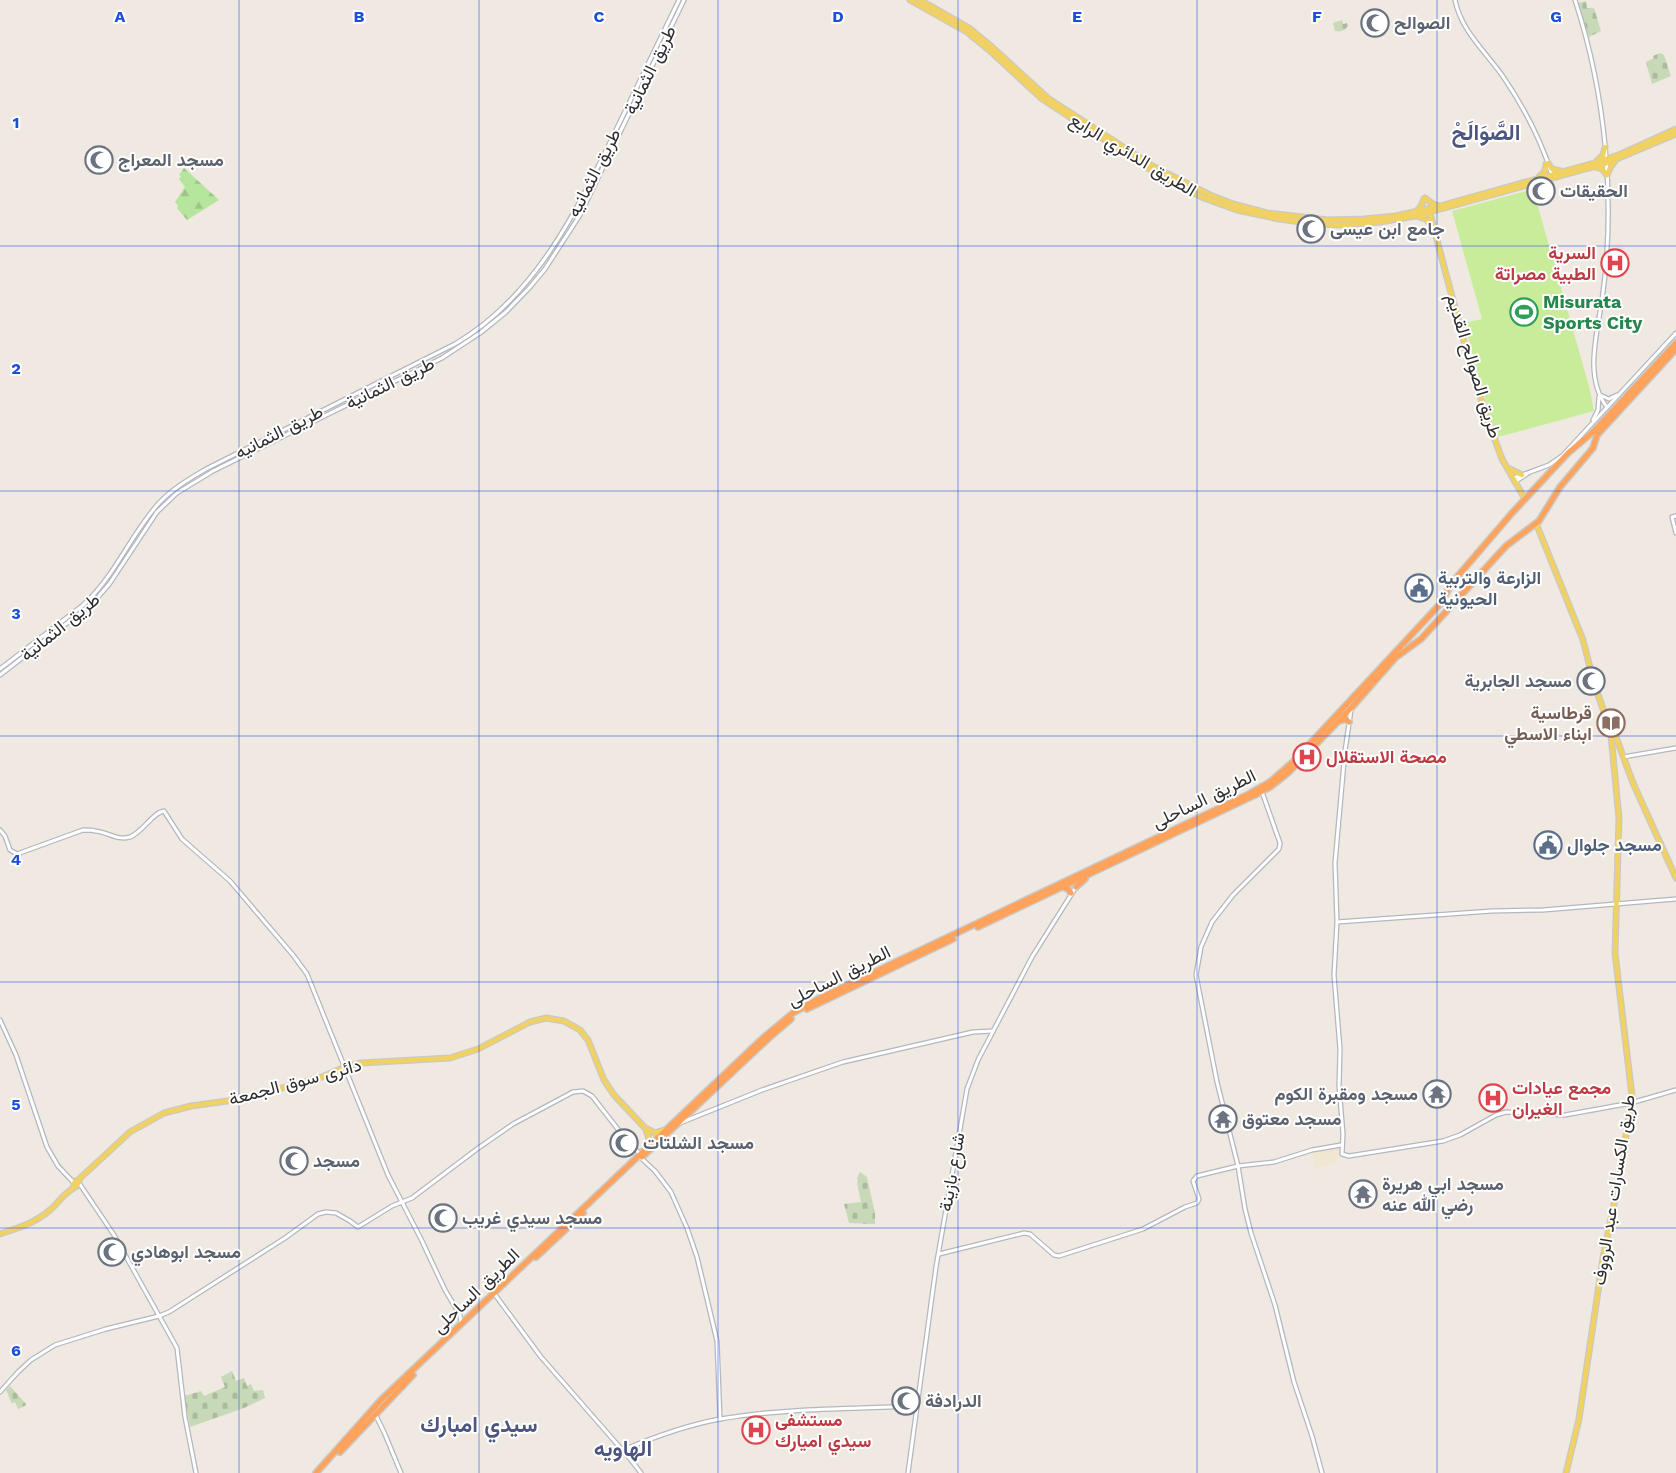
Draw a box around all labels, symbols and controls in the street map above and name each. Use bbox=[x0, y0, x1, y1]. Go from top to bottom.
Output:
text: A bbox=[115, 7, 126, 26]
text: B bbox=[354, 7, 365, 26]
text: C bbox=[594, 7, 605, 26]
text: D bbox=[832, 7, 844, 26]
text: E bbox=[1072, 7, 1082, 26]
text: F bbox=[1312, 7, 1322, 26]
text: G bbox=[1550, 7, 1562, 26]
mosque icon: الصوالح bbox=[1360, 8, 1390, 38]
place label: الصوالح bbox=[1394, 12, 1450, 35]
street label: طريق الثمانية bbox=[619, 22, 681, 118]
street label: الطريق الدائري الرابع bbox=[1064, 109, 1200, 205]
text: 1 bbox=[13, 113, 19, 132]
district label: الصَّوَالَحْ bbox=[1452, 120, 1520, 148]
street label: طريق الثمانيه bbox=[562, 125, 626, 221]
mosque icon: مسجد المعراج bbox=[84, 145, 114, 175]
place label: مسجد المعراج bbox=[118, 149, 224, 172]
mosque icon: الحقيقات bbox=[1526, 176, 1556, 206]
place label: الحقيقات bbox=[1560, 180, 1628, 202]
mosque icon: جامع ابن عيسى bbox=[1296, 214, 1326, 244]
place label: جامع ابن عيسى bbox=[1330, 218, 1445, 241]
place label: السرية الطبية مصراتة bbox=[1495, 242, 1596, 285]
hospital icon: السرية الطبية مصراتة bbox=[1600, 248, 1630, 278]
street label: طريق الصوالح القديم bbox=[1441, 291, 1506, 441]
place label: Misurata Sports City bbox=[1543, 291, 1643, 333]
sports icon: Misurata Sports City bbox=[1509, 297, 1539, 327]
street label: طريق الثمانية bbox=[342, 352, 438, 414]
text: 2 bbox=[11, 359, 21, 378]
street label: طريق الثمانيه bbox=[231, 400, 327, 464]
place label: الزارعة والتربية الحيونية bbox=[1438, 567, 1541, 610]
public building icon: الزارعة والتربية الحيونية bbox=[1404, 573, 1434, 603]
street label: طريق الثمانية bbox=[16, 588, 104, 666]
text: 3 bbox=[11, 604, 21, 623]
mosque icon: مسجد الجابرية bbox=[1576, 666, 1606, 696]
place label: مسجد الجابرية bbox=[1465, 670, 1572, 692]
place label: قرطاسية ابناء الاسطي bbox=[1504, 702, 1592, 749]
library icon: قرطاسية ابناء الاسطي bbox=[1596, 708, 1626, 738]
hospital icon: مصحة الاستقلال bbox=[1292, 742, 1322, 772]
place label: مصحة الاستقلال bbox=[1326, 746, 1447, 768]
street label: الطريق الساحلى bbox=[1148, 764, 1260, 834]
public building icon: مسجد جلوال bbox=[1533, 830, 1563, 860]
place label: مسجد جلوال bbox=[1567, 834, 1662, 856]
text: 4 bbox=[11, 850, 21, 869]
street label: الطريق الساحلى bbox=[784, 941, 894, 1011]
street label: دائرى سوق الجمعة bbox=[226, 1054, 364, 1110]
place label: مجمع عيادات الغيران bbox=[1512, 1077, 1612, 1120]
temple icon: مسجد ومقبرة الكوم bbox=[1422, 1079, 1452, 1109]
place label: مسجد ومقبرة الكوم bbox=[1274, 1083, 1418, 1106]
hospital icon: مجمع عيادات الغيران bbox=[1478, 1083, 1508, 1113]
street label: طريق الكسارات عبد الرووف bbox=[1588, 1093, 1640, 1287]
text: 5 bbox=[11, 1095, 21, 1114]
temple icon: مسجد معتوق bbox=[1208, 1104, 1238, 1134]
place label: مسجد معتوق bbox=[1242, 1108, 1342, 1130]
mosque icon: مسجد الشلتات bbox=[609, 1128, 639, 1158]
street label: شارع بازينة bbox=[934, 1131, 971, 1213]
place label: مسجد الشلتات bbox=[643, 1132, 754, 1154]
mosque icon: مسجد bbox=[279, 1146, 309, 1176]
place label: مسجد bbox=[313, 1150, 360, 1172]
place label: مسجد ابي هريرة رضي الله عنه bbox=[1382, 1173, 1504, 1220]
temple icon: مسجد ابي هريرة رضي الله عنه bbox=[1348, 1179, 1378, 1209]
mosque icon: مسجد سيدي غريب bbox=[428, 1203, 458, 1233]
place label: مسجد سيدي غريب bbox=[462, 1207, 603, 1233]
mosque icon: مسجد ابوهادي bbox=[97, 1237, 127, 1267]
place label: مسجد ابوهادي bbox=[131, 1241, 241, 1267]
street label: الطريق الساحلى bbox=[428, 1244, 524, 1338]
text: 6 bbox=[11, 1341, 21, 1360]
mosque icon: الدرادفة bbox=[891, 1386, 921, 1416]
place label: الدرادفة bbox=[925, 1390, 982, 1412]
place label: مستشفى سيدي اميارك bbox=[775, 1409, 871, 1456]
district label: سيدي امبارك bbox=[420, 1412, 538, 1443]
hospital icon: مستشفى سيدي اميارك bbox=[741, 1415, 771, 1445]
district label: الهاويه bbox=[594, 1436, 652, 1462]

